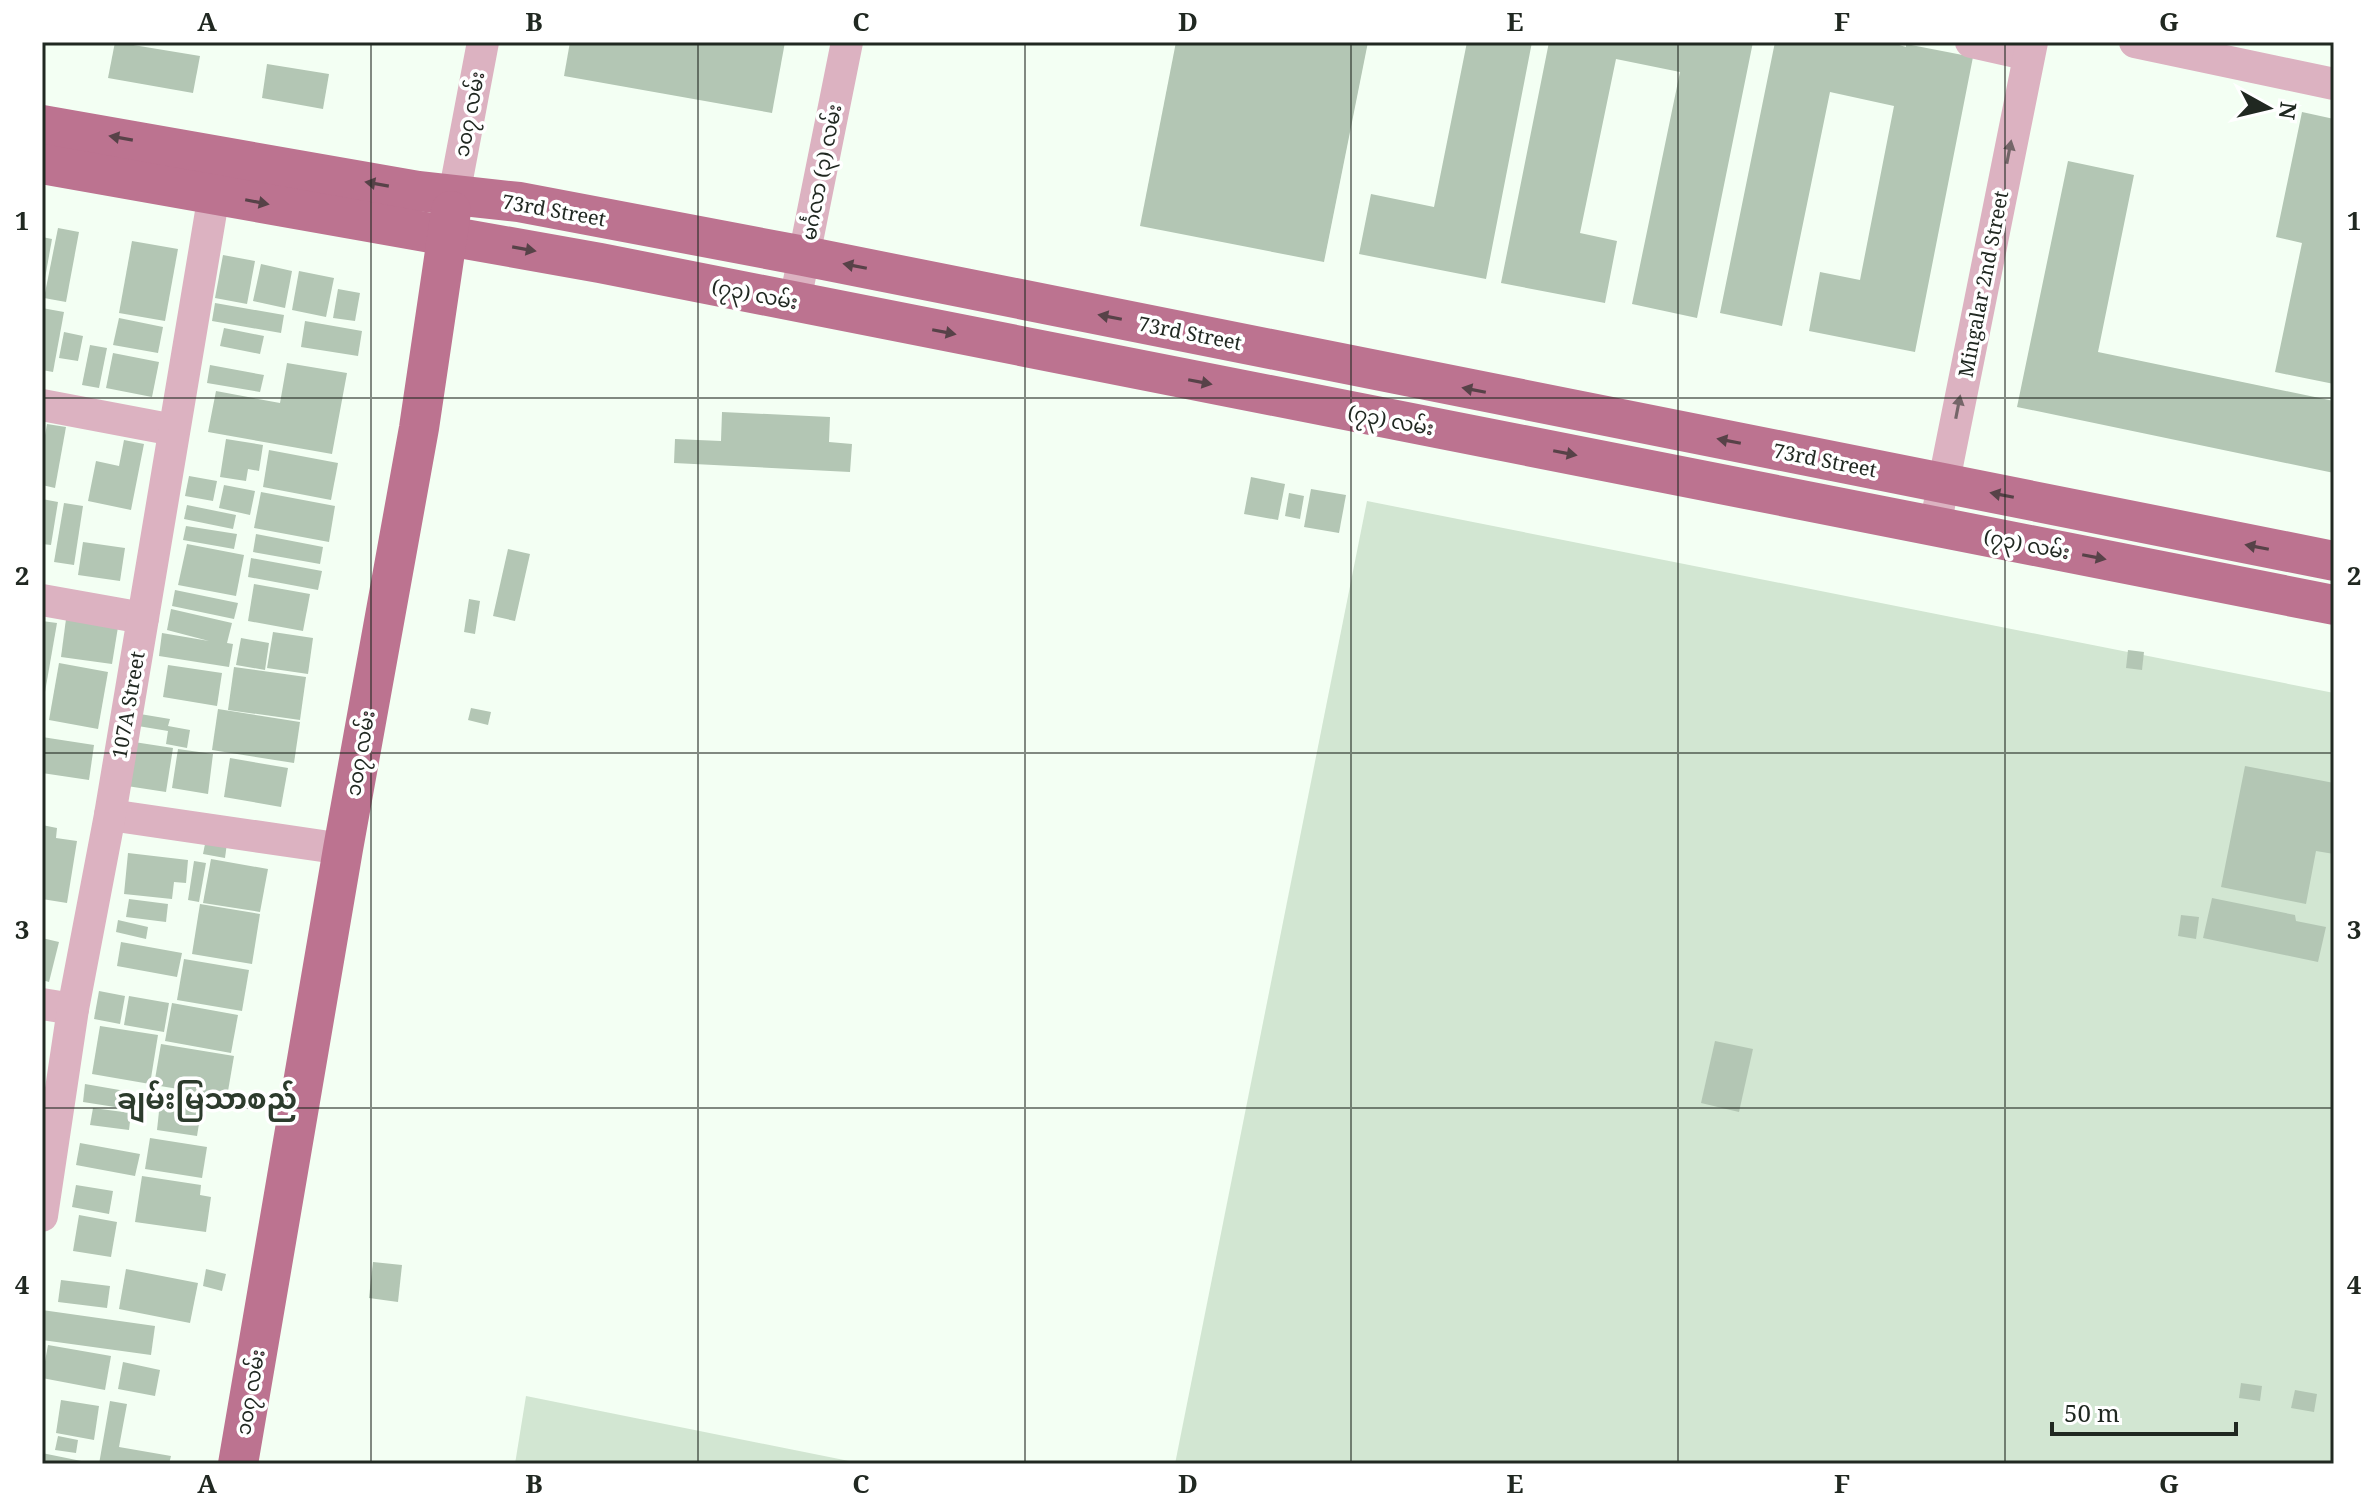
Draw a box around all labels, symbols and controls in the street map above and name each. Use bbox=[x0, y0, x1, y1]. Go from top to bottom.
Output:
text: A bbox=[197, 3, 217, 39]
text: B bbox=[525, 3, 543, 39]
text: C bbox=[852, 3, 870, 39]
text: D bbox=[1178, 3, 1198, 39]
text: E bbox=[1507, 3, 1524, 39]
text: F bbox=[1834, 3, 1850, 39]
text: G bbox=[2159, 3, 2179, 39]
north arrow bbox=[2228, 68, 2308, 148]
street label: ၁၀၇ လမ်း bbox=[447, 69, 493, 160]
text: N bbox=[2273, 100, 2305, 122]
street label: မင်္ဂလာ (၃) လမ်း bbox=[795, 102, 850, 243]
one-way arrow bbox=[108, 131, 133, 144]
one-way arrow bbox=[2004, 139, 2016, 164]
one-way arrow bbox=[364, 177, 389, 189]
street label: 73rd Street bbox=[500, 188, 608, 232]
street label: Mingalar 2nd Street bbox=[1952, 188, 2014, 380]
one-way arrow bbox=[244, 196, 269, 208]
text: 1 bbox=[15, 202, 29, 238]
text: 1 bbox=[2347, 202, 2361, 238]
one-way arrow bbox=[512, 243, 537, 256]
one-way arrow bbox=[842, 259, 867, 272]
street label: (၇၃) လမ်း bbox=[709, 272, 800, 319]
one-way arrow bbox=[1097, 310, 1122, 323]
street label: 73rd Street bbox=[1136, 310, 1244, 356]
one-way arrow bbox=[932, 326, 957, 338]
one-way arrow bbox=[1187, 376, 1212, 388]
one-way arrow bbox=[1462, 384, 1487, 396]
one-way arrow bbox=[1953, 394, 1965, 419]
street label: (၇၃) လမ်း bbox=[1345, 398, 1436, 445]
one-way arrow bbox=[1717, 434, 1742, 447]
street label: 73rd Street bbox=[1771, 437, 1879, 483]
one-way arrow bbox=[1552, 448, 1577, 460]
one-way arrow bbox=[1990, 489, 2015, 501]
street label: (၇၃) လမ်း bbox=[1981, 522, 2072, 569]
one-way arrow bbox=[2245, 540, 2270, 552]
one-way arrow bbox=[2081, 552, 2106, 564]
text: 2 bbox=[15, 557, 29, 593]
text: 2 bbox=[2347, 557, 2361, 593]
street label: 107A Street bbox=[105, 649, 151, 761]
street label: ၁၀၇ လမ်း bbox=[339, 708, 384, 799]
text: 3 bbox=[15, 911, 29, 947]
text: 3 bbox=[2347, 911, 2361, 947]
district label: ချမ်းမြသာစည် bbox=[117, 1079, 297, 1123]
text: 4 bbox=[15, 1266, 30, 1302]
text: 4 bbox=[2347, 1266, 2362, 1302]
street label: ၁၀၇ လမ်း bbox=[229, 1347, 274, 1438]
scale bar bbox=[2052, 1386, 2236, 1436]
text: 50 m bbox=[2064, 1396, 2120, 1429]
text: A bbox=[197, 1465, 217, 1501]
text: B bbox=[525, 1465, 543, 1501]
text: C bbox=[852, 1465, 870, 1501]
text: D bbox=[1178, 1465, 1198, 1501]
text: E bbox=[1507, 1465, 1524, 1501]
text: F bbox=[1834, 1465, 1850, 1501]
text: G bbox=[2159, 1465, 2179, 1501]

